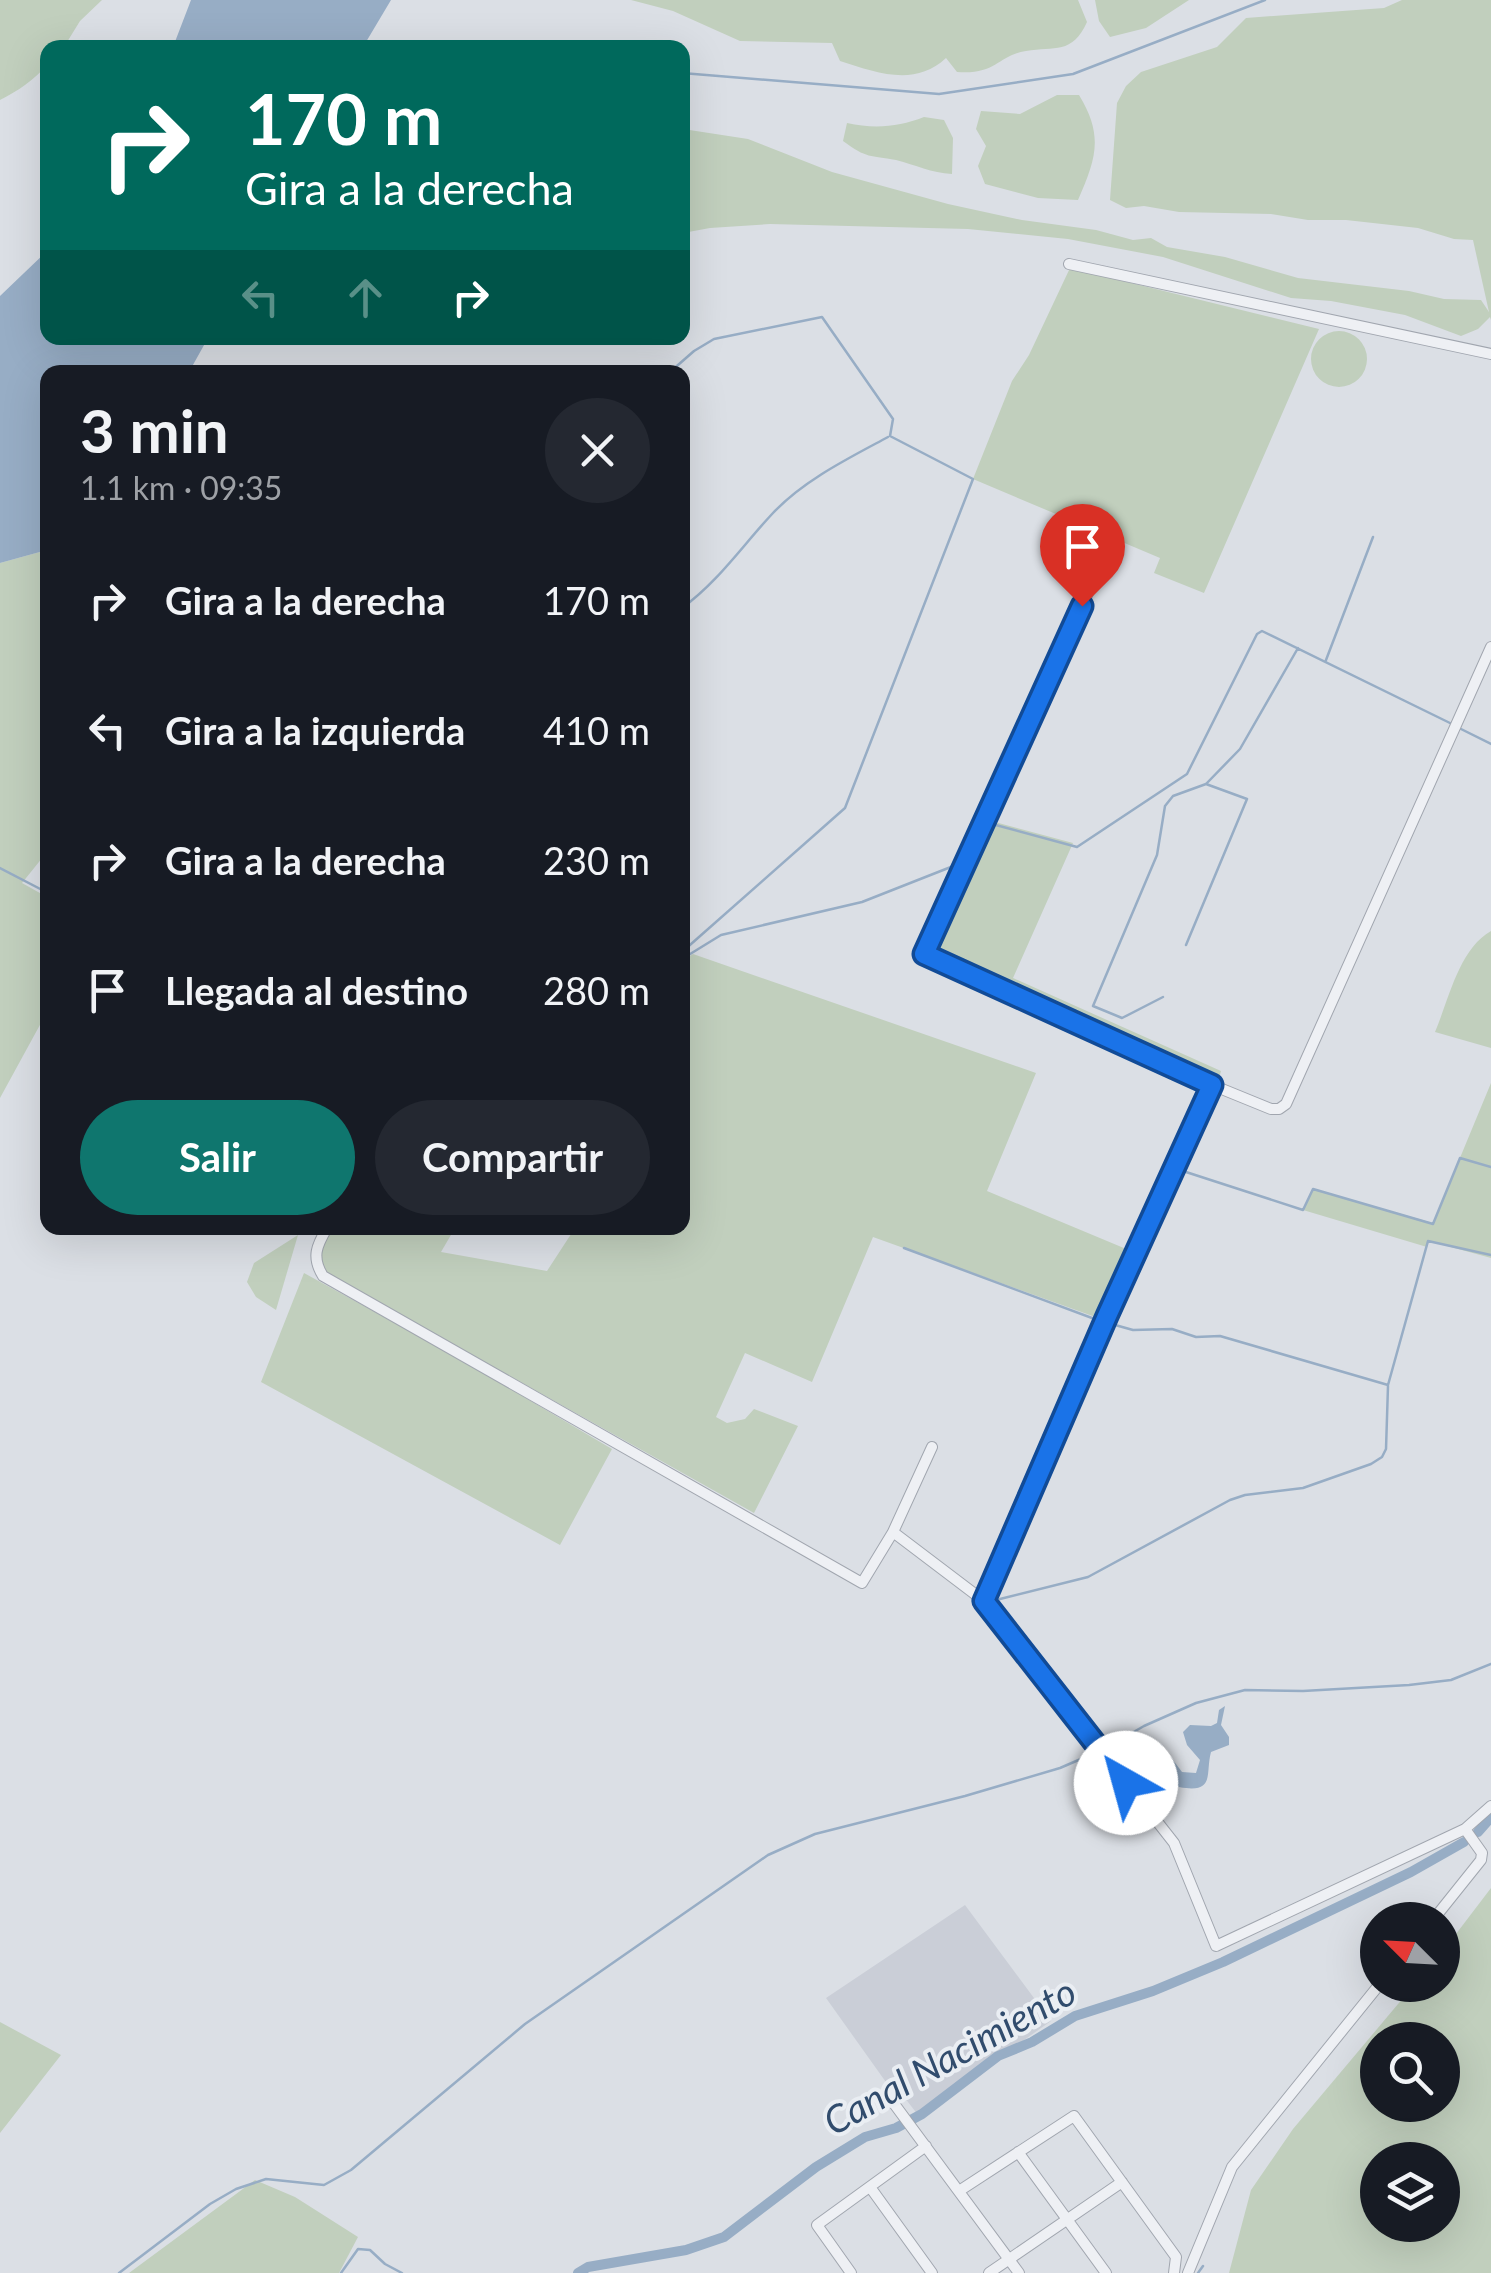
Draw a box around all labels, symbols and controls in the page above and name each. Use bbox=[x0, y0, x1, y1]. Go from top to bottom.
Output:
text: 170 m bbox=[245, 76, 442, 160]
icon: right bbox=[80, 80, 210, 210]
text: Gira a la derecha bbox=[245, 161, 574, 215]
icon: left bbox=[233, 270, 288, 325]
icon: ahead bbox=[338, 270, 393, 325]
icon: right bbox=[443, 270, 498, 325]
text: 3 min bbox=[80, 394, 229, 466]
button: close bbox=[545, 398, 650, 503]
text: 1.1 km · 09:35 bbox=[80, 468, 282, 507]
pin bbox=[1040, 504, 1125, 607]
icon: arrive bbox=[1055, 519, 1110, 574]
icon: right bbox=[80, 573, 135, 628]
text: Gira a la derecha bbox=[165, 577, 446, 623]
text: 170 m bbox=[543, 577, 650, 623]
icon: left bbox=[80, 703, 135, 758]
text: Gira a la izquierda bbox=[165, 707, 465, 753]
text: 410 m bbox=[543, 707, 650, 753]
icon: right bbox=[80, 833, 135, 888]
text: Gira a la derecha bbox=[165, 837, 446, 883]
text: 230 m bbox=[543, 837, 650, 883]
icon: arrive bbox=[80, 963, 135, 1018]
text: Llegada al destino bbox=[165, 967, 468, 1013]
text: 280 m bbox=[543, 967, 650, 1013]
button: Salir bbox=[80, 1100, 355, 1215]
button: Compartir bbox=[375, 1100, 650, 1215]
position arrow bbox=[1074, 1731, 1178, 1835]
north arrow bbox=[1360, 1902, 1460, 2002]
map controls bbox=[1360, 1902, 1460, 2242]
water label: Canal Nacimiento bbox=[815, 1967, 1083, 2144]
button: search bbox=[1360, 2022, 1460, 2122]
button: layers bbox=[1360, 2142, 1460, 2242]

